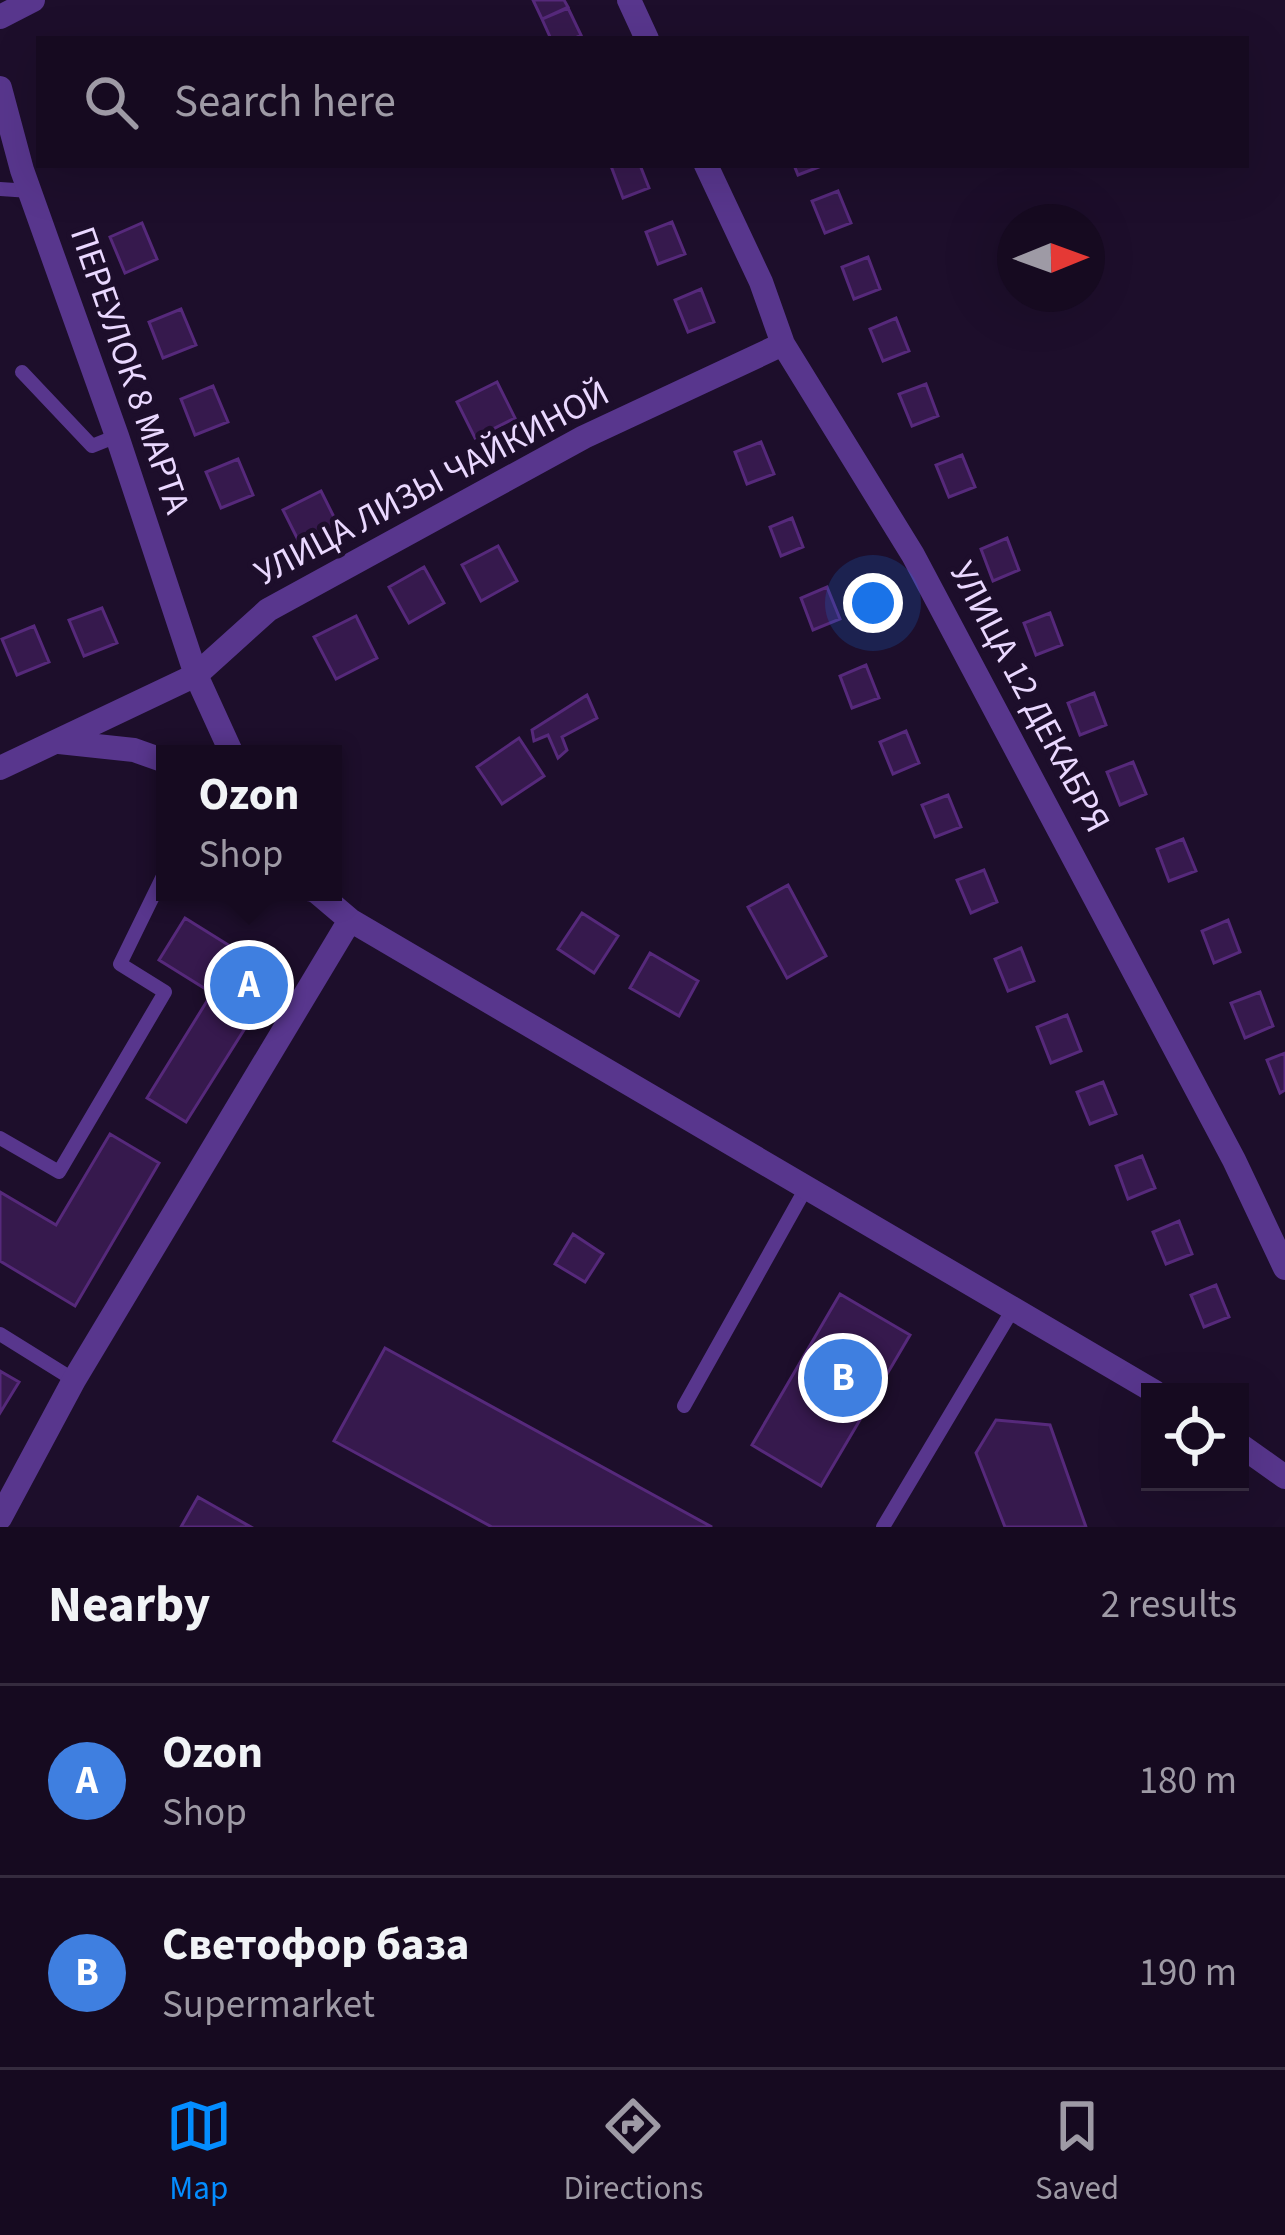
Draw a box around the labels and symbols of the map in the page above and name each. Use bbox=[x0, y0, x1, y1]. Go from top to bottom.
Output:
north arrow bbox=[997, 204, 1105, 312]
street label: ПЕРЕУЛОК 8 МАРТА bbox=[57, 220, 203, 521]
street label: УЛИЦА ЛИЗЫ ЧАЙКИНОЙ bbox=[246, 368, 618, 598]
street label: УЛИЦА 12 ДЕКАБРЯ bbox=[937, 553, 1123, 841]
your location bbox=[843, 573, 903, 633]
pin: A bbox=[210, 940, 288, 1030]
pin: B bbox=[804, 1333, 882, 1423]

